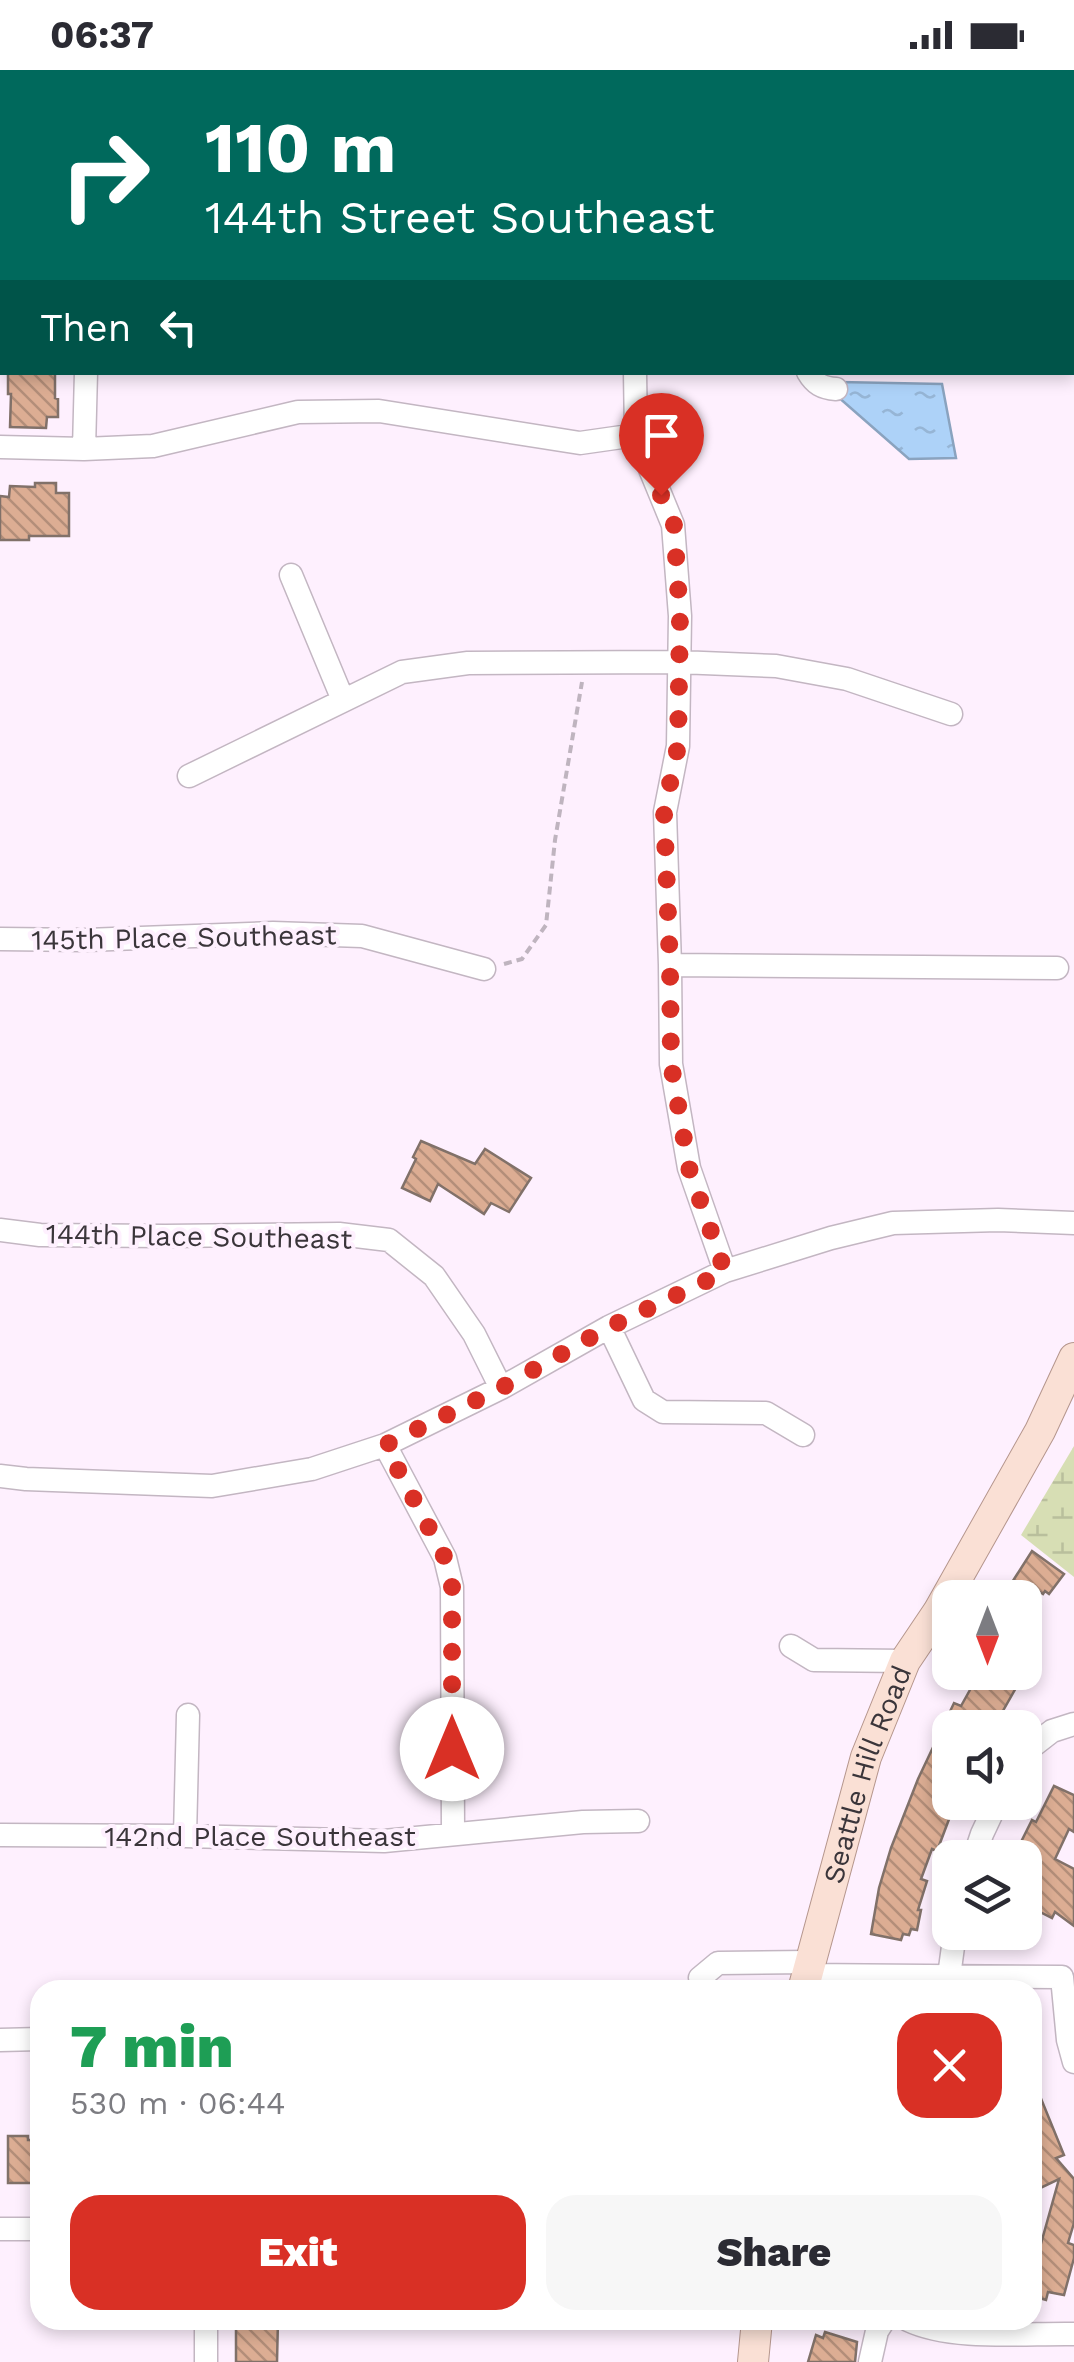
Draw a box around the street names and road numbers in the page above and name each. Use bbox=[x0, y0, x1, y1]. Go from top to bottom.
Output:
street label: 145th Place Southeast bbox=[31, 918, 337, 957]
street label: 144th Place Southeast bbox=[46, 1217, 353, 1256]
street label: Seattle Hill Road bbox=[817, 1661, 918, 1887]
street label: 142nd Place Southeast bbox=[104, 1820, 416, 1853]

